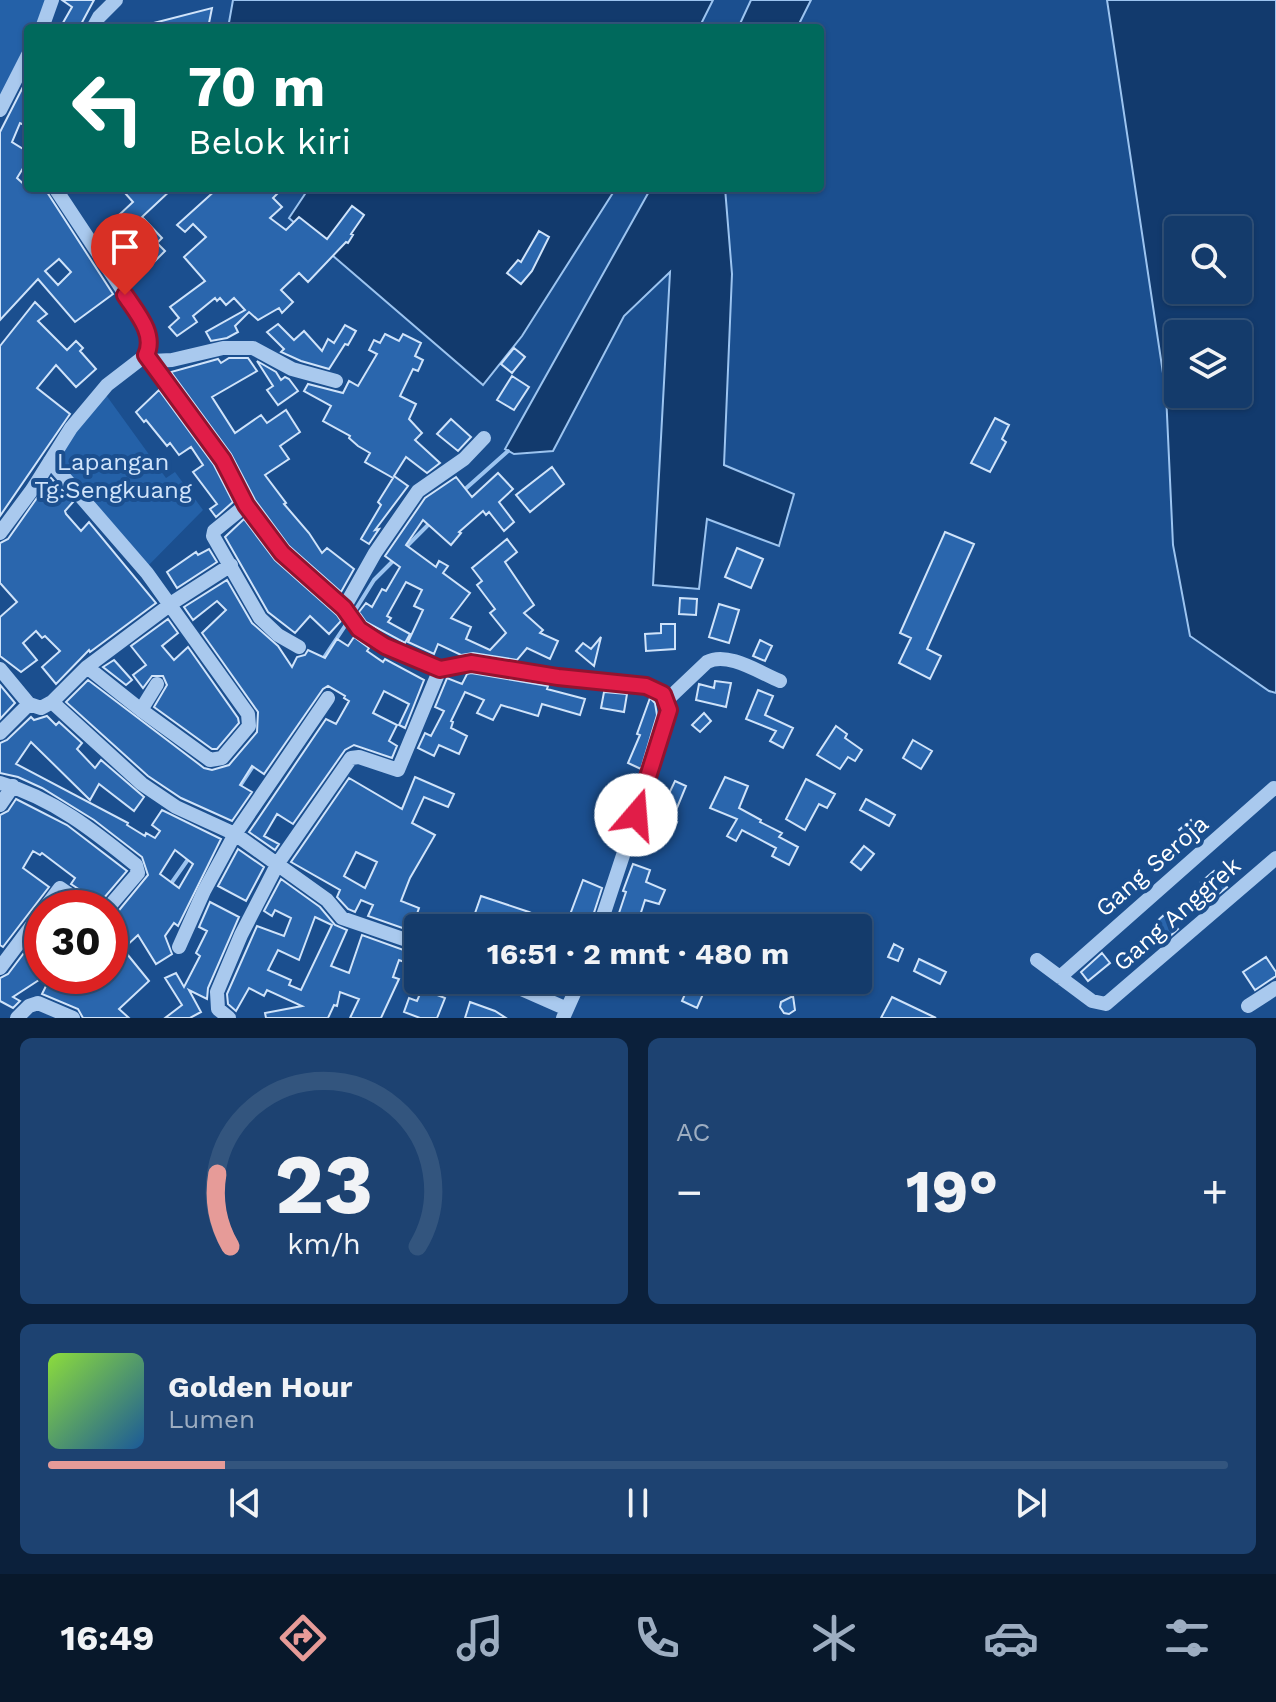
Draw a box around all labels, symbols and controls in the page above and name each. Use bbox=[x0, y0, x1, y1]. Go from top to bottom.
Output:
text: 70 m bbox=[188, 54, 325, 120]
icon: left bbox=[56, 56, 160, 160]
text: Belok kiri bbox=[188, 121, 351, 163]
pin bbox=[91, 213, 159, 295]
map controls bbox=[1164, 216, 1252, 408]
button: search bbox=[1164, 216, 1252, 304]
icon: arrive bbox=[103, 225, 147, 269]
button: layers bbox=[1164, 320, 1252, 408]
park label: Lapangan Tg.Sengkuang bbox=[34, 448, 192, 504]
position arrow bbox=[594, 773, 678, 857]
street label: Gang Seroja bbox=[1090, 810, 1214, 922]
street label: Gang Anggrek bbox=[1108, 851, 1246, 977]
speed limit sign: 30 bbox=[24, 890, 128, 994]
text: 16:51 · 2 mnt · 480 m bbox=[487, 936, 789, 971]
text: AC bbox=[676, 1117, 710, 1147]
text: 23 bbox=[275, 1136, 373, 1233]
text: 19° bbox=[906, 1156, 998, 1227]
text: − bbox=[676, 1166, 703, 1218]
text: + bbox=[1201, 1166, 1228, 1218]
text: km/h bbox=[287, 1227, 361, 1261]
text: Golden Hour bbox=[168, 1369, 352, 1404]
text: Lumen bbox=[168, 1404, 255, 1434]
icon: previous bbox=[223, 1481, 267, 1525]
icon: pause bbox=[616, 1481, 660, 1525]
icon: next bbox=[1009, 1481, 1053, 1525]
icon: directions bbox=[275, 1610, 331, 1666]
icon: music bbox=[452, 1610, 508, 1666]
icon: phone bbox=[629, 1610, 685, 1666]
icon: climate bbox=[806, 1610, 862, 1666]
icon: car bbox=[983, 1610, 1039, 1666]
icon: filters bbox=[1159, 1610, 1215, 1666]
text: 16:49 bbox=[60, 1617, 154, 1659]

